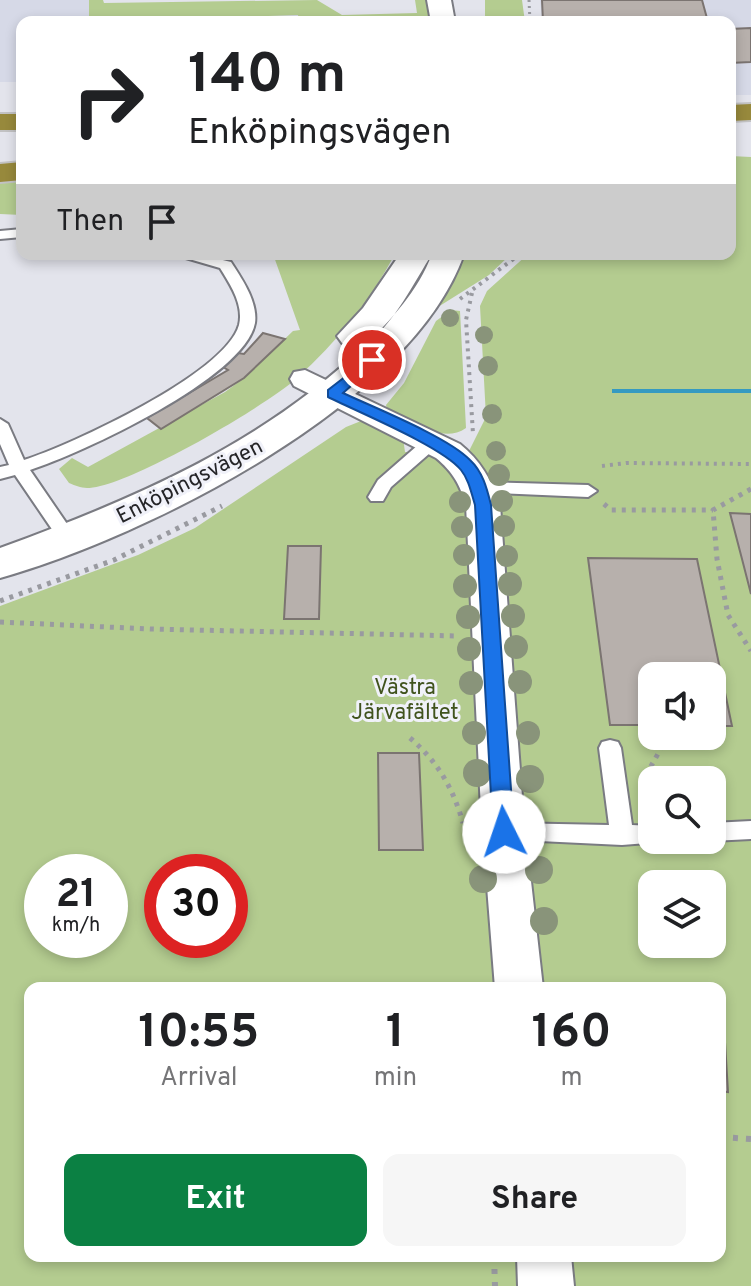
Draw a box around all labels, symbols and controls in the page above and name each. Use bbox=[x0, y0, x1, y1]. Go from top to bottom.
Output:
text: 140 m bbox=[188, 42, 346, 112]
icon: right bbox=[56, 48, 160, 152]
text: Enköpingsvägen bbox=[188, 111, 451, 157]
icon: arrive bbox=[140, 200, 184, 244]
text: Then bbox=[56, 204, 124, 241]
pin bbox=[338, 326, 406, 394]
icon: arrive bbox=[350, 338, 394, 382]
street label: Enköpingsvägen bbox=[112, 434, 268, 531]
map controls bbox=[638, 662, 726, 958]
button: sound bbox=[638, 662, 726, 750]
park label: Västra Järvafältet bbox=[351, 675, 459, 727]
button: search bbox=[638, 766, 726, 854]
position arrow bbox=[462, 790, 546, 874]
speed limit sign: 30 bbox=[144, 854, 248, 958]
button: layers bbox=[638, 870, 726, 958]
text: 21 bbox=[56, 871, 96, 921]
text: km/h bbox=[52, 913, 100, 939]
text: 10:55 bbox=[138, 1004, 259, 1064]
text: 1 bbox=[386, 1004, 405, 1064]
text: 160 bbox=[531, 1004, 612, 1064]
text: Arrival bbox=[160, 1062, 238, 1095]
text: min bbox=[374, 1062, 417, 1095]
text: m bbox=[561, 1062, 583, 1095]
button: Exit bbox=[64, 1154, 367, 1246]
button: Share bbox=[383, 1154, 686, 1246]

